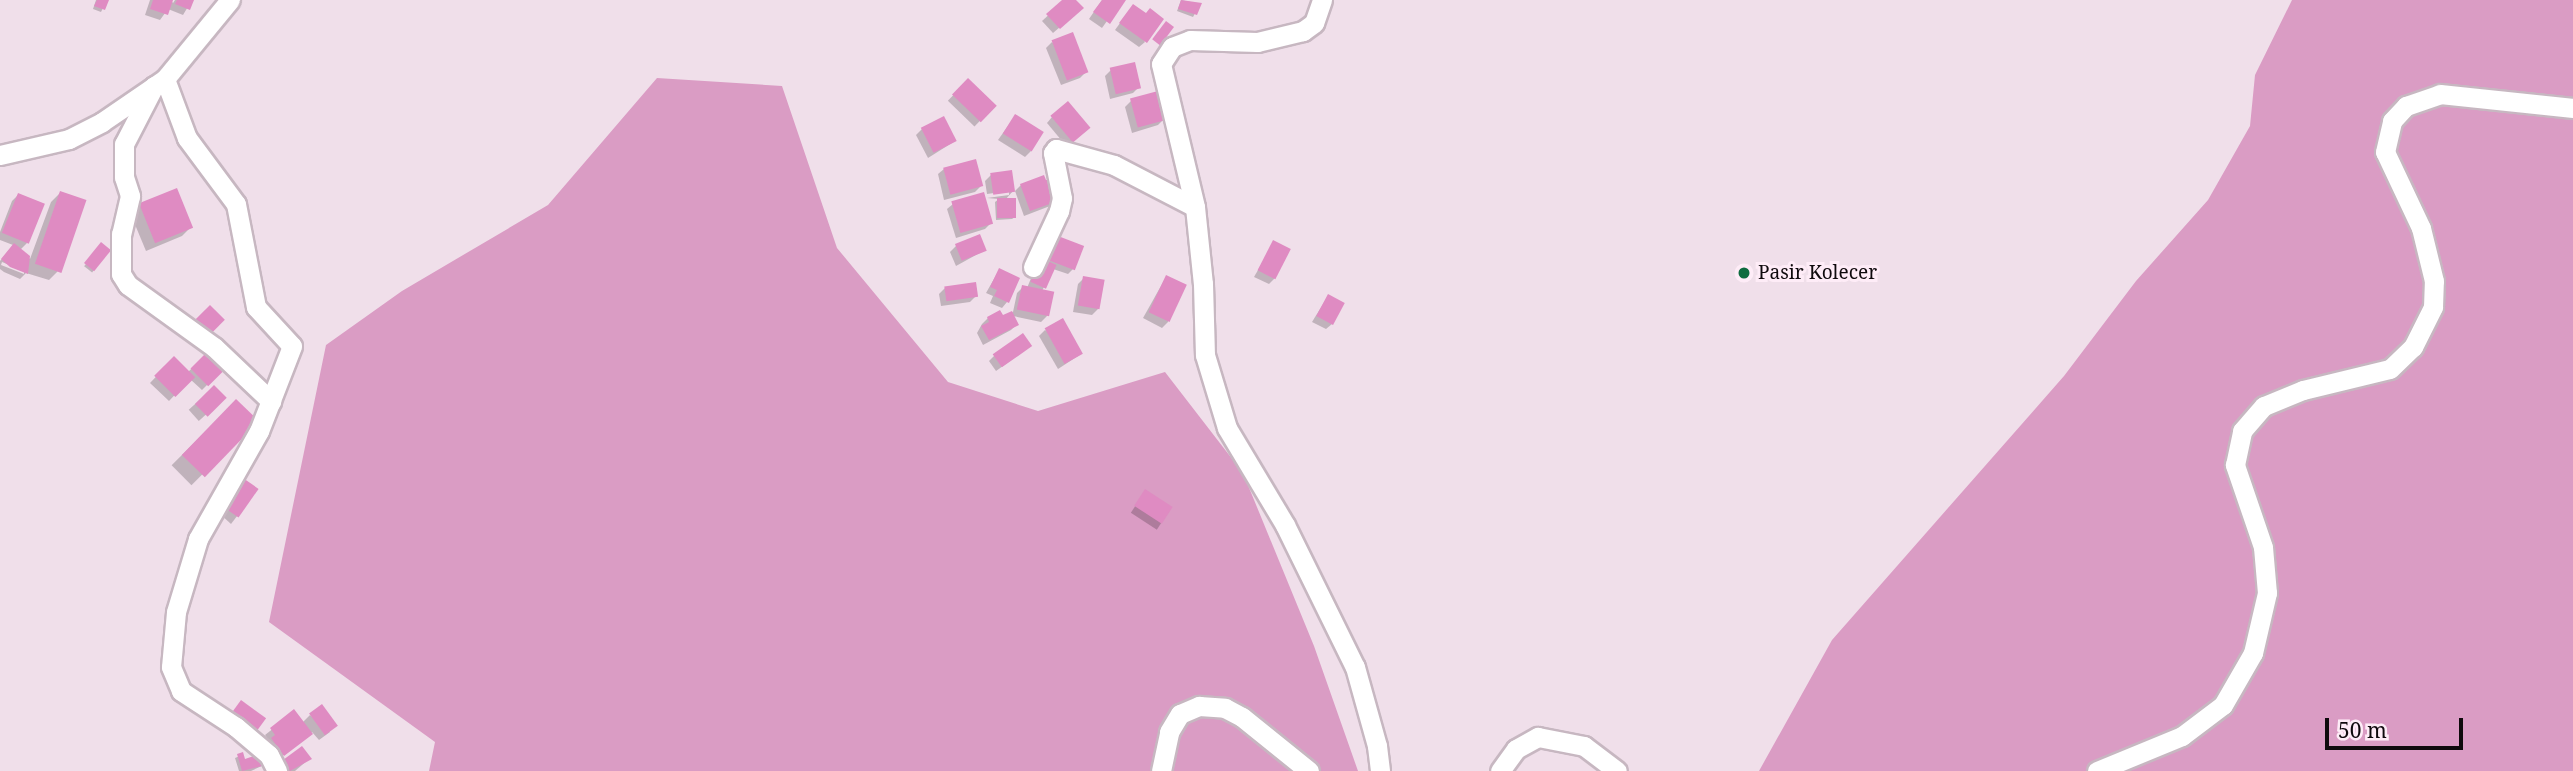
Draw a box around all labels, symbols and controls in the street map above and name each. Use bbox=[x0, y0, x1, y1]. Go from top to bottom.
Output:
place label: Pasir Kolecer bbox=[1758, 262, 1877, 284]
marker: Pasir Kolecer bbox=[1736, 265, 1752, 281]
scale bar bbox=[2328, 704, 2466, 748]
text: 50 m bbox=[2338, 716, 2387, 744]

